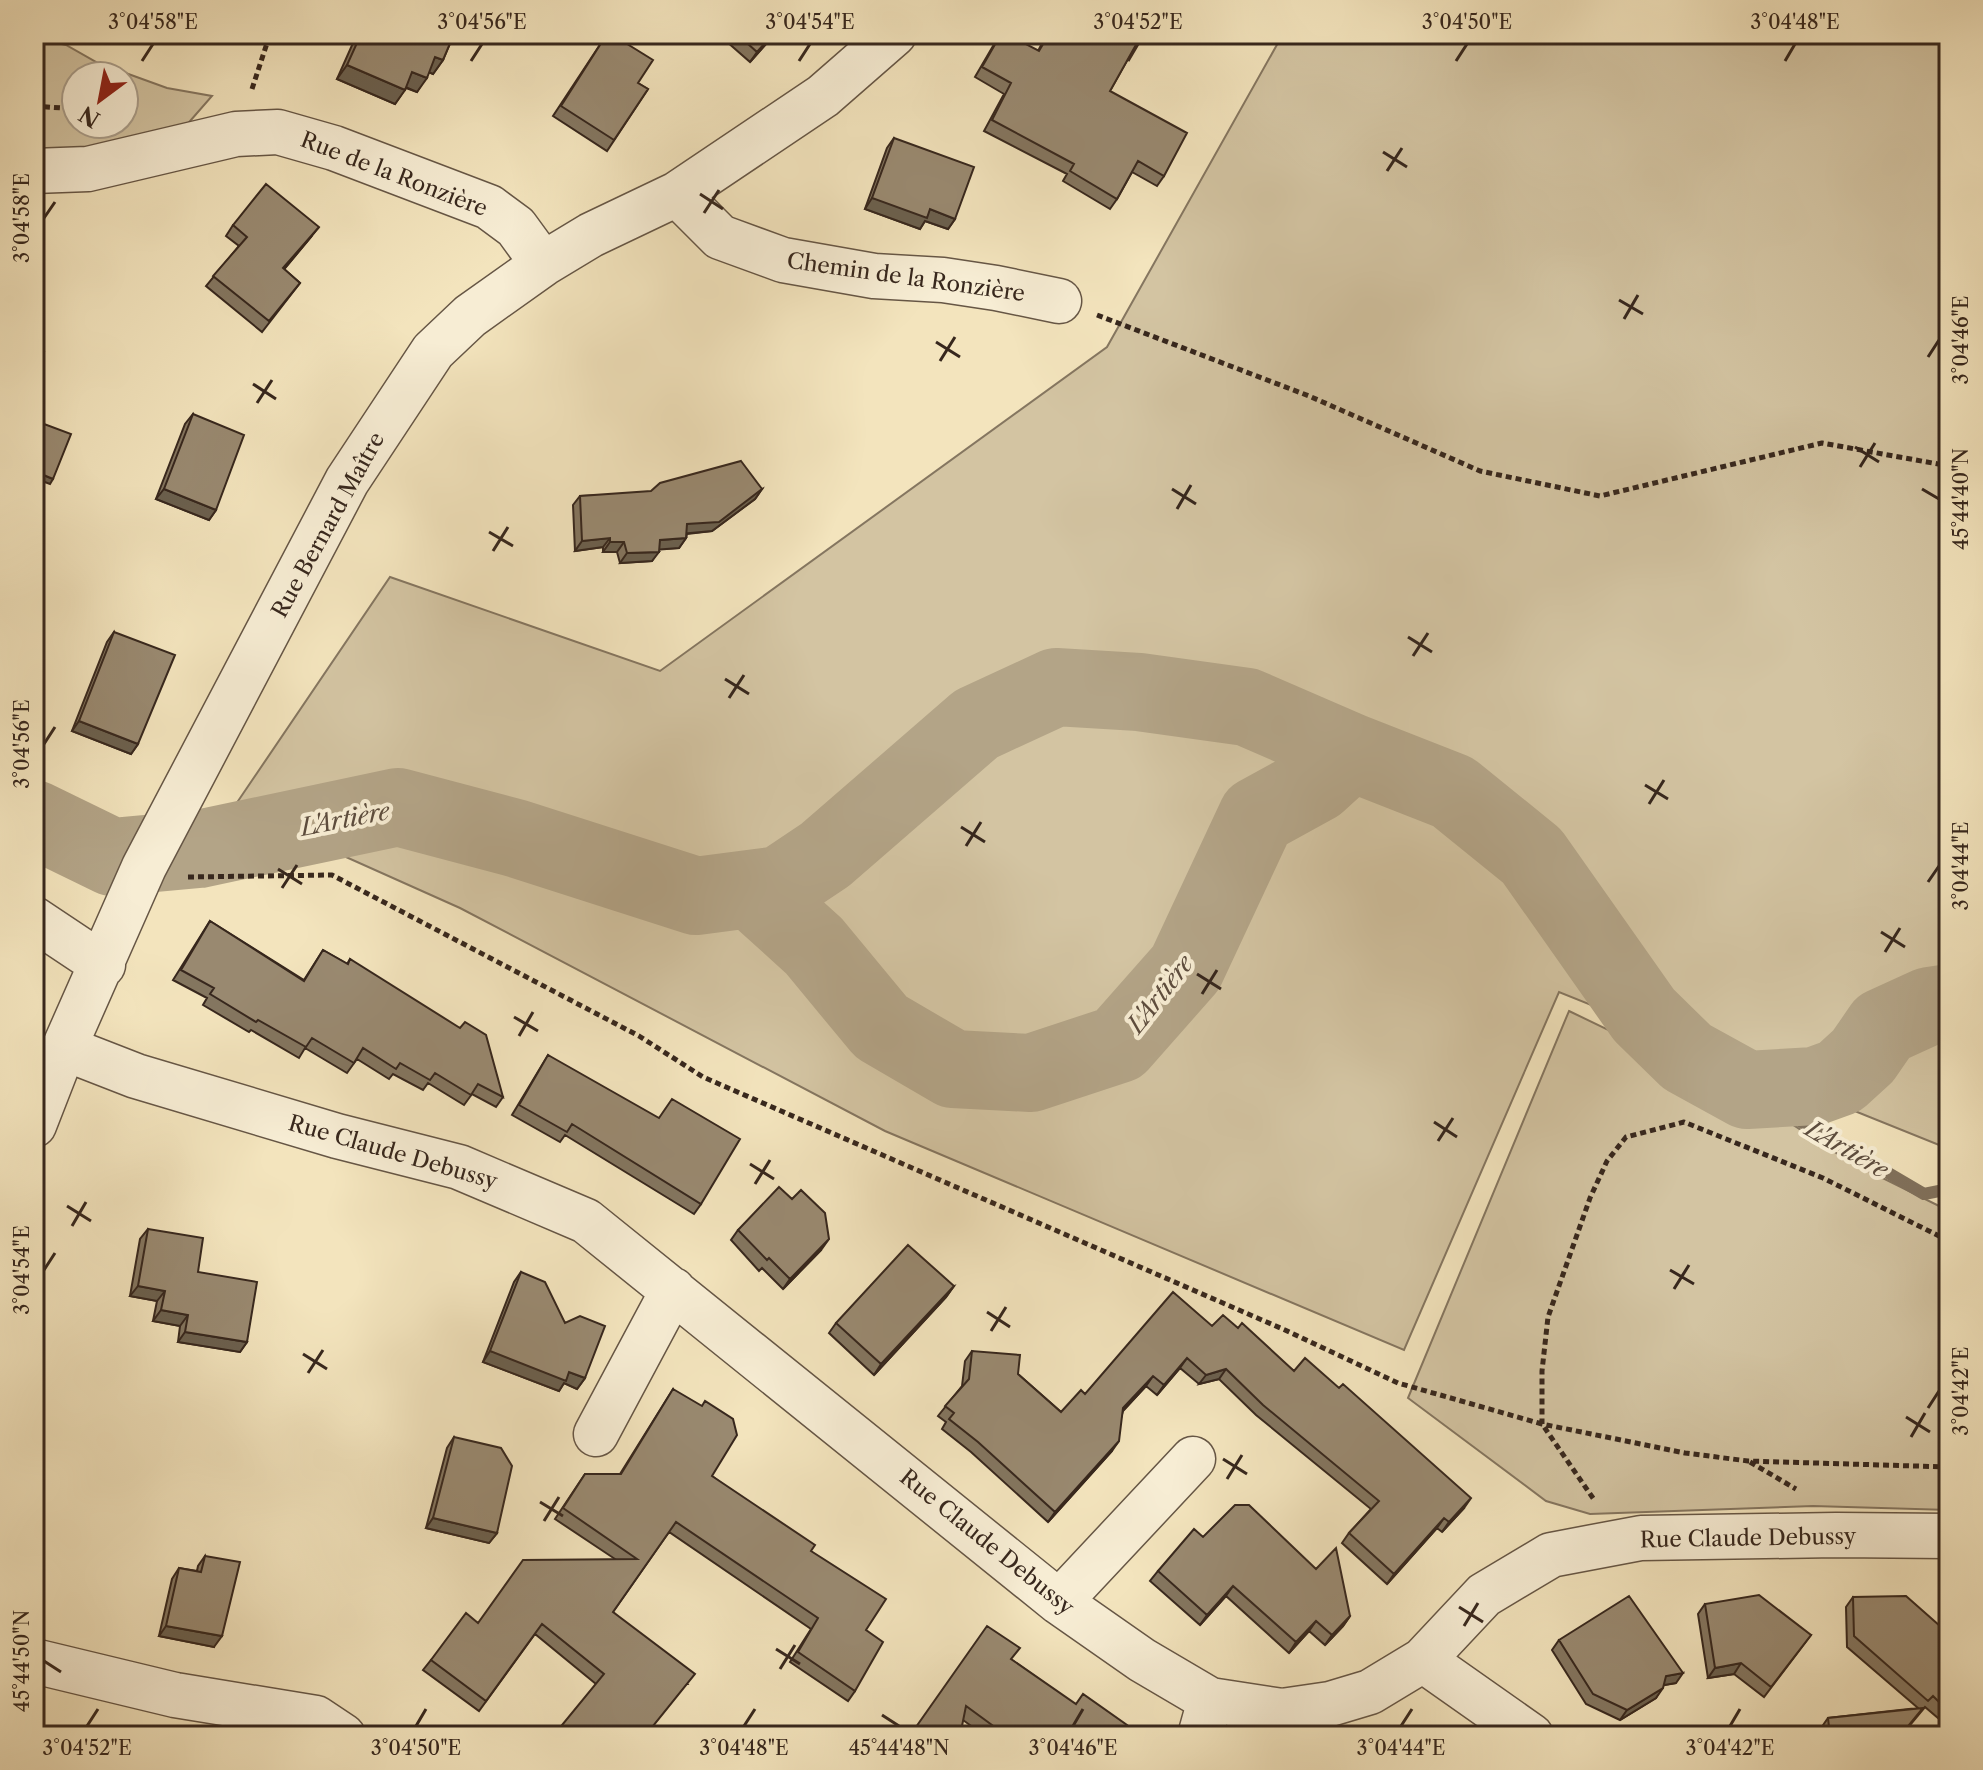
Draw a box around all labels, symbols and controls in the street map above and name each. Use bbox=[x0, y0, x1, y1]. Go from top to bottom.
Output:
text: 3°04'58"E bbox=[108, 10, 198, 34]
text: 3°04'56"E bbox=[437, 10, 527, 34]
text: 3°04'54"E bbox=[765, 10, 855, 34]
text: 3°04'52"E bbox=[1093, 10, 1183, 34]
text: 3°04'50"E bbox=[1422, 10, 1512, 34]
text: 3°04'48"E bbox=[1750, 10, 1840, 34]
north arrow bbox=[60, 60, 140, 140]
text: N bbox=[74, 100, 105, 133]
street label: Rue de la Ronzière bbox=[297, 126, 491, 222]
text: 3°04'58"E bbox=[10, 173, 34, 263]
street label: Chemin de la Ronzière bbox=[785, 247, 1027, 307]
text: 3°04'46"E bbox=[1949, 295, 1973, 385]
street label: Rue Bernard Maître bbox=[266, 428, 390, 622]
text: 45°44'40"N bbox=[1949, 448, 1973, 550]
text: 3°04'56"E bbox=[10, 699, 34, 789]
water label: L'Artière bbox=[296, 796, 393, 842]
text: 3°04'44"E bbox=[1949, 821, 1973, 911]
water label: L'Artière bbox=[1120, 948, 1200, 1040]
street label: Rue Claude Debussy bbox=[285, 1109, 501, 1195]
water label: L'Artière bbox=[1799, 1113, 1895, 1185]
text: 3°04'54"E bbox=[10, 1225, 34, 1315]
text: 3°04'42"E bbox=[1949, 1346, 1973, 1436]
street label: Rue Claude Debussy bbox=[894, 1463, 1080, 1621]
street label: Rue Claude Debussy bbox=[1640, 1523, 1857, 1553]
text: 45°44'50"N bbox=[10, 1610, 34, 1712]
text: 3°04'52"E bbox=[42, 1736, 132, 1760]
text: 3°04'50"E bbox=[371, 1736, 461, 1760]
text: 3°04'48"E bbox=[699, 1736, 789, 1760]
text: 45°44'48"N bbox=[848, 1736, 950, 1760]
text: 3°04'46"E bbox=[1028, 1736, 1118, 1760]
text: 3°04'44"E bbox=[1356, 1736, 1446, 1760]
text: 3°04'42"E bbox=[1685, 1736, 1775, 1760]

